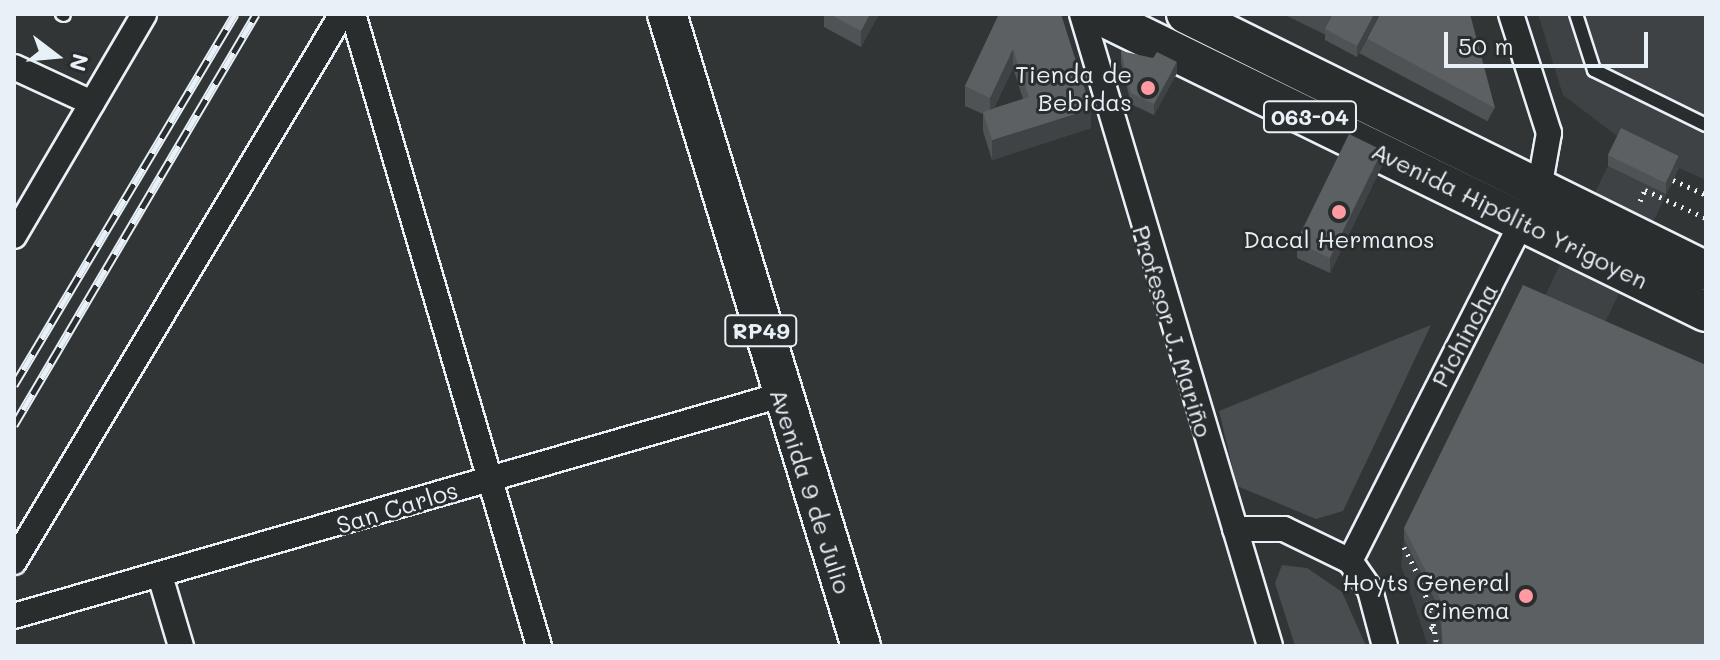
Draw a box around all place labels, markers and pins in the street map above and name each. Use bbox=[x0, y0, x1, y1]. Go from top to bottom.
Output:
place label: Tienda de Bebidas bbox=[1015, 60, 1132, 116]
marker: Tienda de Bebidas bbox=[1139, 79, 1157, 97]
marker: Dacal Hermanos bbox=[1330, 203, 1348, 221]
place label: Dacal Hermanos bbox=[1243, 225, 1435, 253]
place label: Hoyts General Cinema bbox=[1342, 568, 1510, 624]
marker: Hoyts General Cinema bbox=[1517, 587, 1535, 605]

